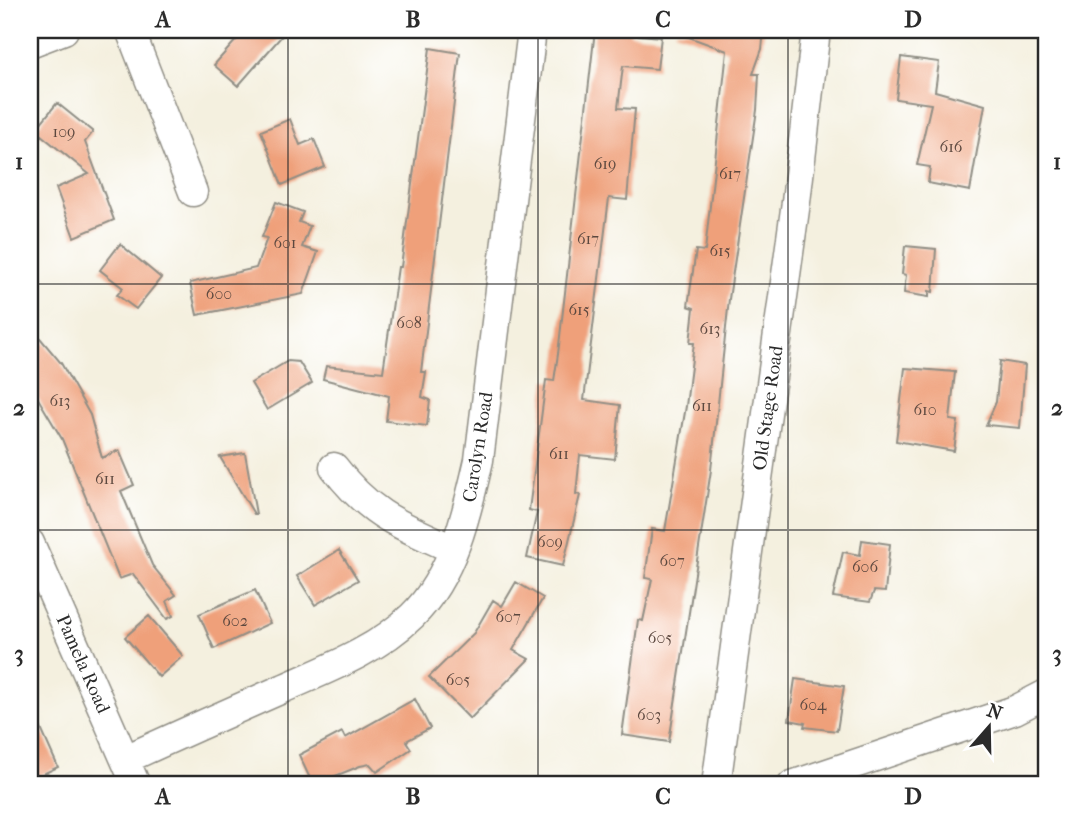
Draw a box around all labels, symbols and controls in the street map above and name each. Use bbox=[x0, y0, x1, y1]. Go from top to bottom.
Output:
text: A bbox=[154, 6, 172, 33]
text: B bbox=[406, 6, 421, 33]
text: C bbox=[655, 6, 671, 33]
text: D bbox=[904, 6, 922, 33]
house number: 109 bbox=[53, 122, 75, 141]
house number: 616 bbox=[940, 137, 963, 156]
text: 1 bbox=[15, 148, 23, 175]
text: 1 bbox=[1053, 148, 1061, 175]
house number: 619 bbox=[594, 154, 616, 173]
house number: 617 bbox=[719, 164, 741, 183]
house number: 617 bbox=[577, 229, 599, 248]
house number: 601 bbox=[273, 233, 297, 252]
house number: 615 bbox=[709, 241, 731, 260]
house number: 600 bbox=[206, 284, 232, 303]
house number: 615 bbox=[568, 300, 590, 319]
house number: 608 bbox=[396, 313, 422, 332]
house number: 613 bbox=[700, 319, 720, 338]
street label: Old Stage Road bbox=[748, 343, 788, 472]
street label: Carolyn Road bbox=[458, 390, 498, 504]
house number: 613 bbox=[50, 391, 70, 410]
text: 2 bbox=[13, 394, 25, 421]
text: 2 bbox=[1051, 394, 1063, 421]
house number: 611 bbox=[692, 396, 712, 415]
house number: 610 bbox=[913, 400, 937, 419]
house number: 611 bbox=[549, 444, 569, 463]
house number: 611 bbox=[95, 469, 115, 488]
house number: 609 bbox=[537, 532, 563, 551]
house number: 607 bbox=[659, 551, 685, 570]
house number: 606 bbox=[852, 557, 878, 576]
house number: 607 bbox=[495, 607, 521, 626]
street label: Pamela Road bbox=[51, 611, 115, 717]
house number: 602 bbox=[222, 611, 248, 630]
house number: 605 bbox=[648, 628, 672, 647]
text: 3 bbox=[14, 640, 24, 667]
text: 3 bbox=[1052, 640, 1062, 667]
house number: 605 bbox=[446, 670, 470, 689]
north arrow bbox=[954, 692, 1024, 762]
house number: 604 bbox=[800, 695, 827, 714]
text: N bbox=[984, 699, 1006, 725]
house number: 603 bbox=[637, 705, 661, 724]
text: A bbox=[154, 783, 172, 810]
text: B bbox=[406, 783, 421, 810]
text: C bbox=[655, 783, 671, 810]
text: D bbox=[904, 783, 922, 810]

